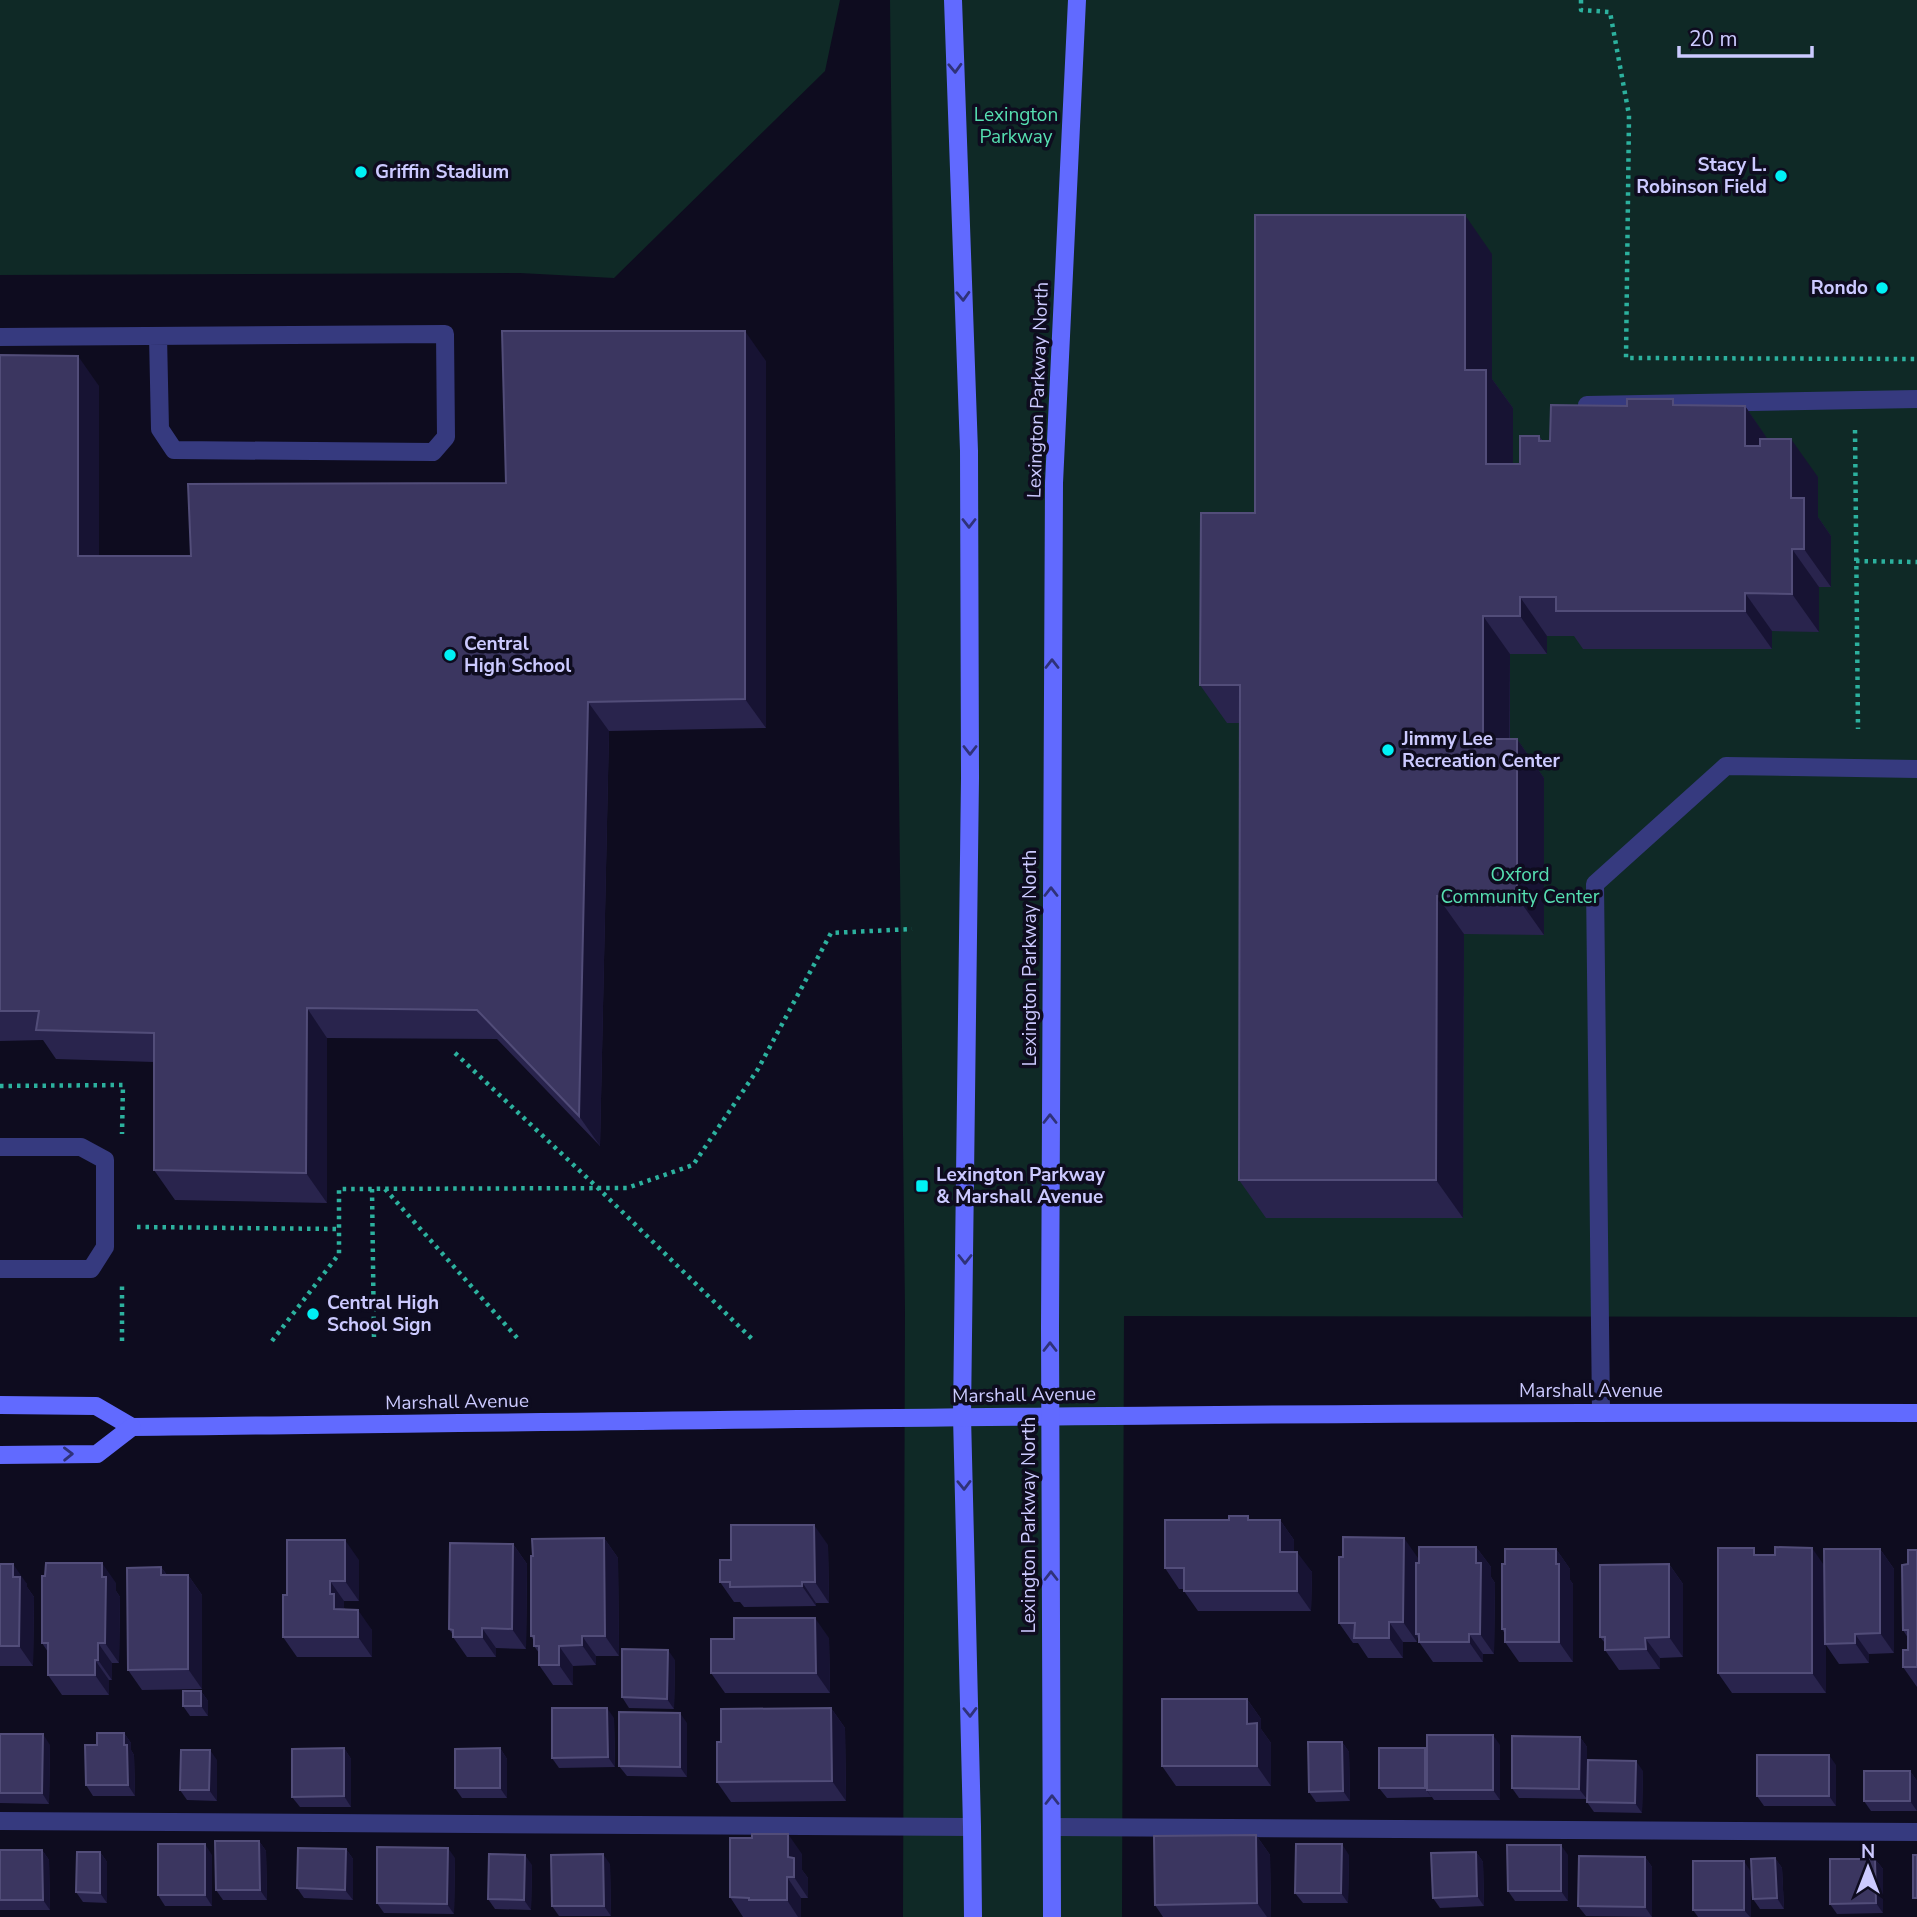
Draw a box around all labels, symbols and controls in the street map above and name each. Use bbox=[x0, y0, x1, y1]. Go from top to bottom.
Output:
scale bar bbox=[1679, 14, 1812, 58]
text: 20 m bbox=[1689, 25, 1738, 53]
one-way arrow bbox=[948, 63, 963, 74]
park label: Lexington Parkway bbox=[974, 102, 1058, 150]
place label: Stacy L. Robinson Field bbox=[1636, 152, 1767, 200]
place label: Griffin Stadium bbox=[375, 159, 509, 185]
marker: Griffin Stadium bbox=[353, 164, 369, 180]
marker: Stacy L. Robinson Field bbox=[1773, 168, 1789, 184]
place label: Rondo bbox=[1811, 275, 1868, 301]
marker: Rondo bbox=[1874, 280, 1890, 296]
street label: Lexington Parkway North bbox=[1021, 281, 1055, 499]
one-way arrow bbox=[956, 290, 971, 301]
one-way arrow bbox=[961, 518, 977, 529]
place label: Central High School bbox=[464, 631, 571, 679]
marker: Central High School bbox=[442, 647, 458, 663]
one-way arrow bbox=[1045, 658, 1060, 669]
place label: Jimmy Lee Recreation Center bbox=[1401, 726, 1561, 774]
marker: Jimmy Lee Recreation Center bbox=[1380, 742, 1396, 758]
one-way arrow bbox=[962, 746, 978, 756]
street label: Lexington Parkway North bbox=[1017, 850, 1043, 1066]
park label: Oxford Community Center bbox=[1441, 862, 1600, 910]
one-way arrow bbox=[1043, 886, 1059, 896]
one-way arrow bbox=[1042, 1113, 1058, 1124]
place label: Lexington Parkway & Marshall Avenue bbox=[936, 1162, 1106, 1210]
marker: Lexington Parkway & Marshall Avenue bbox=[914, 1178, 930, 1194]
one-way arrow bbox=[957, 1254, 972, 1265]
place label: Central High School Sign bbox=[327, 1290, 439, 1338]
marker: Central High School Sign bbox=[305, 1306, 321, 1322]
one-way arrow bbox=[1042, 1341, 1058, 1351]
street label: Marshall Avenue bbox=[1519, 1378, 1663, 1404]
street label: Marshall Avenue bbox=[952, 1381, 1096, 1409]
street label: Marshall Avenue bbox=[385, 1388, 529, 1416]
street label: Lexington Parkway North bbox=[1016, 1417, 1042, 1633]
one-way arrow bbox=[63, 1447, 74, 1462]
one-way arrow bbox=[956, 1480, 972, 1490]
one-way arrow bbox=[1043, 1570, 1059, 1580]
one-way arrow bbox=[962, 1707, 977, 1718]
one-way arrow bbox=[1044, 1794, 1060, 1805]
north arrow bbox=[1833, 1833, 1903, 1903]
text: N bbox=[1861, 1839, 1875, 1865]

